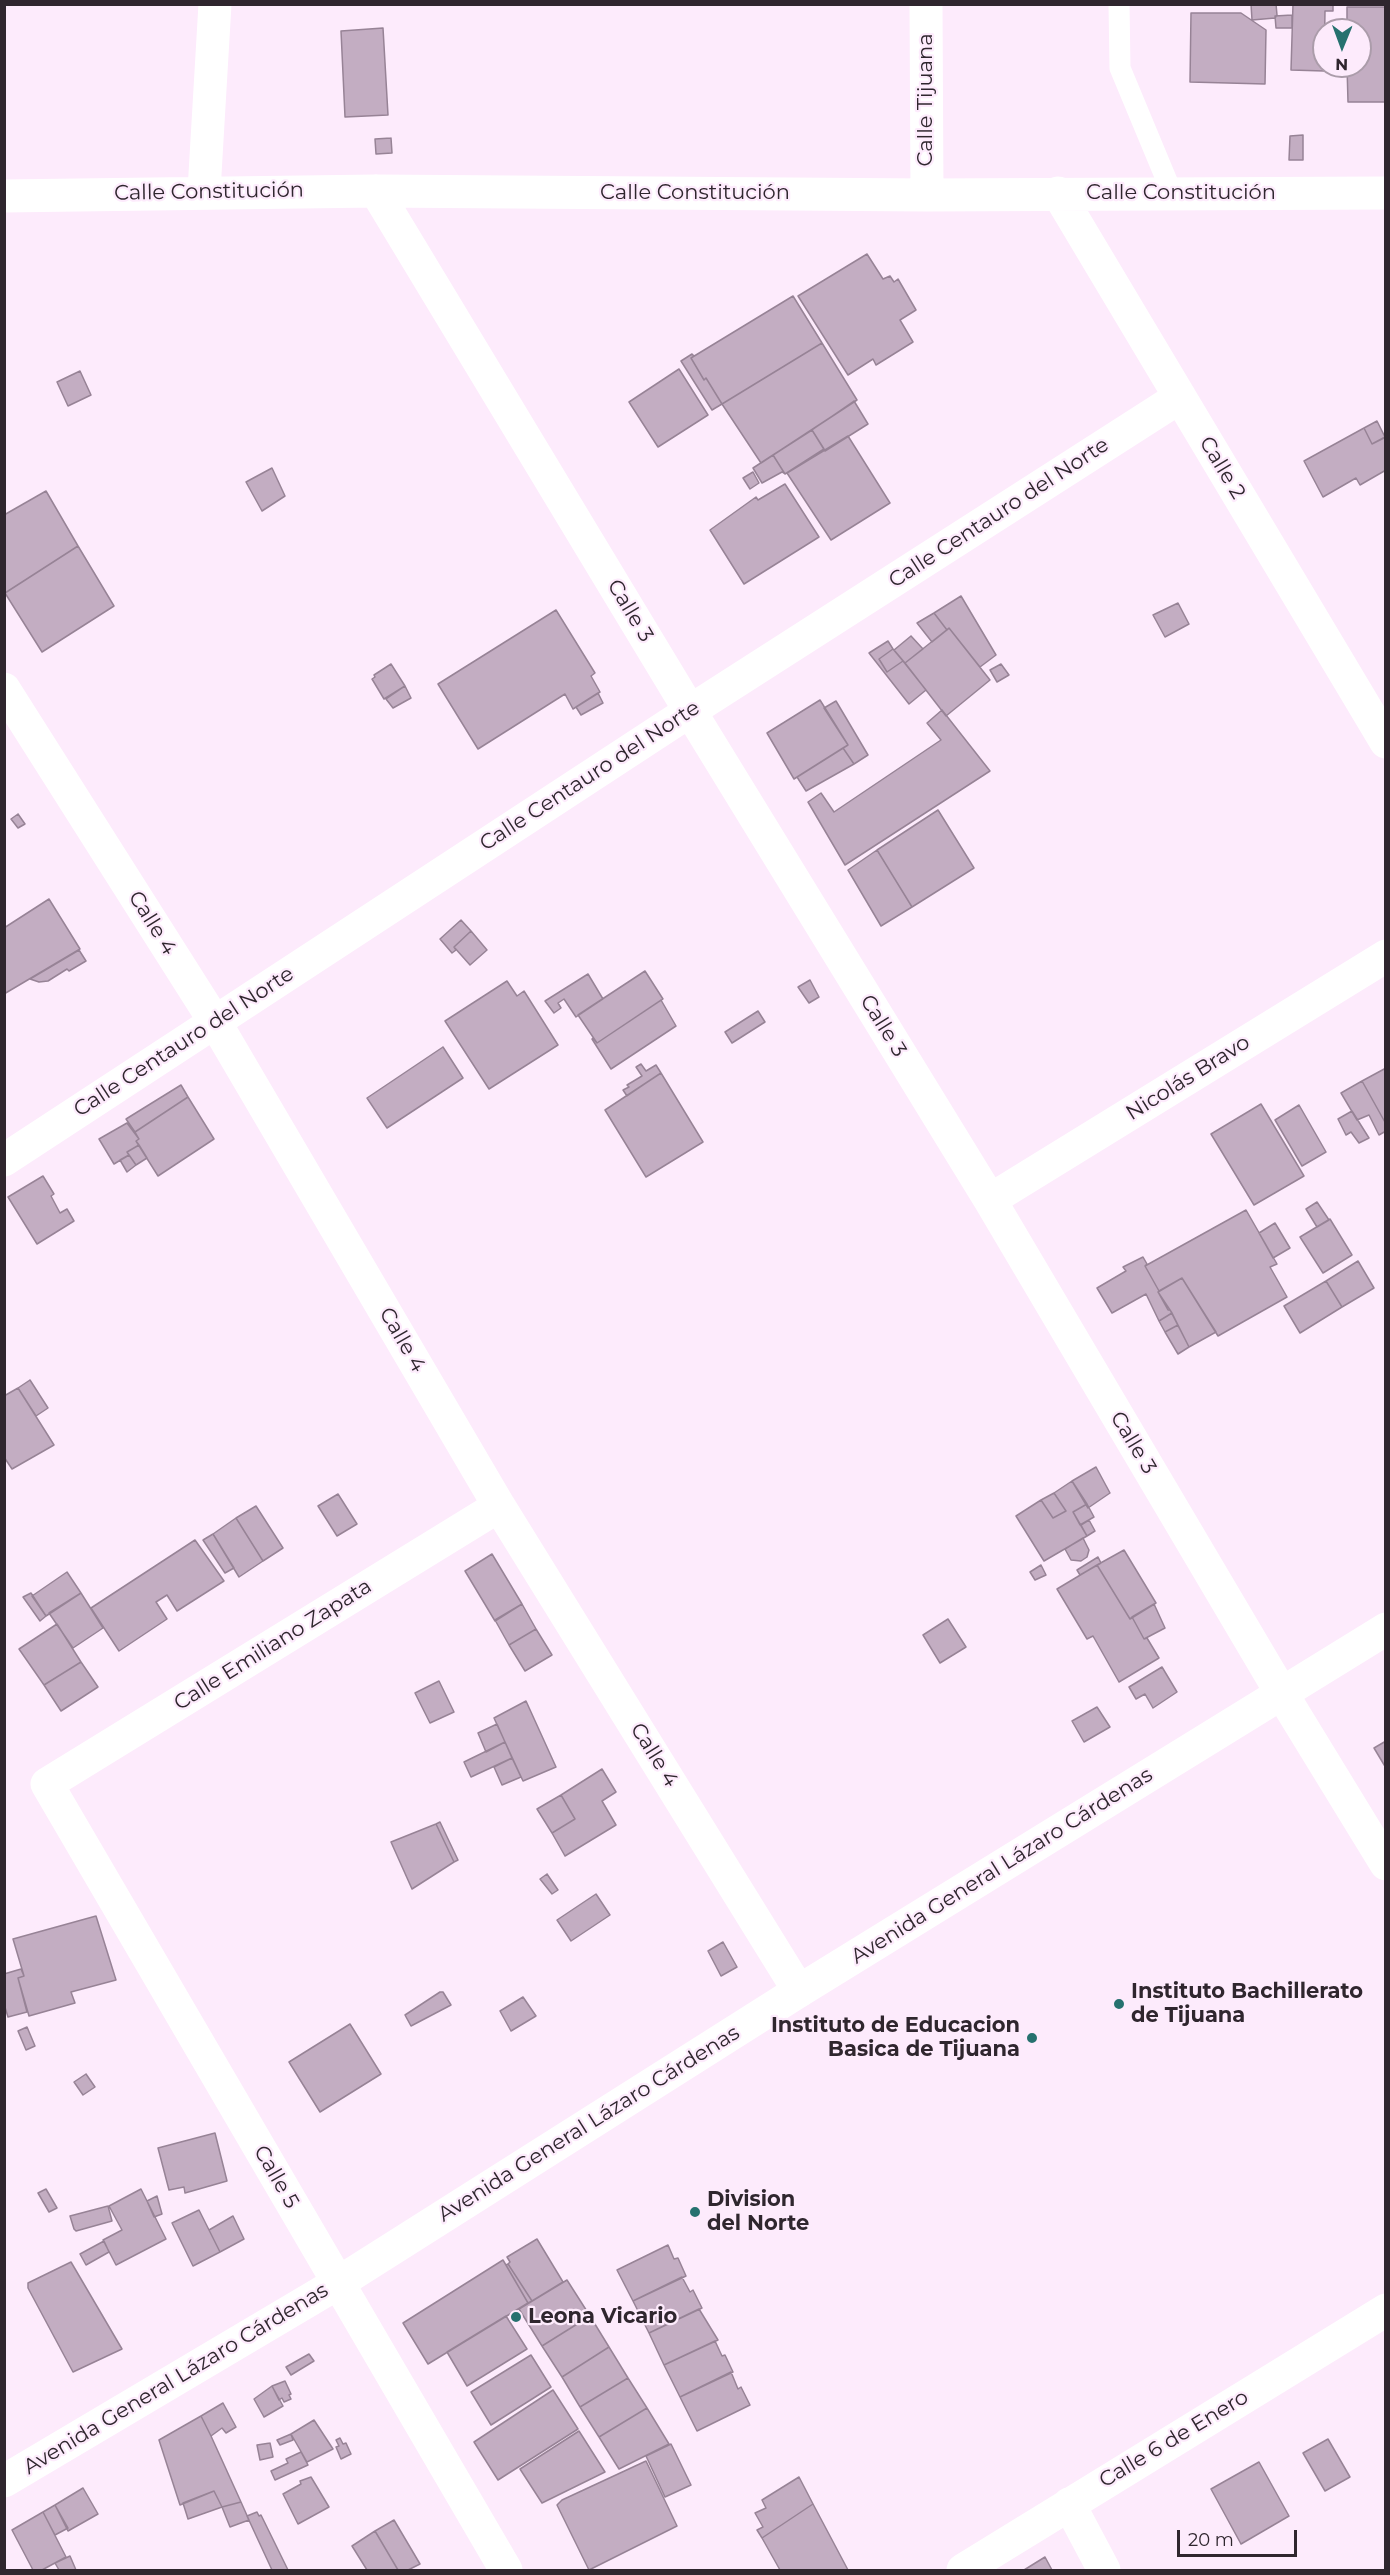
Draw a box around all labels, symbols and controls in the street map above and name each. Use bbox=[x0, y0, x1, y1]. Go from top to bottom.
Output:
north arrow bbox=[1312, 18, 1372, 78]
street label: Calle Tijuana bbox=[913, 33, 939, 167]
text: N bbox=[1335, 55, 1348, 74]
street label: Calle Constitución bbox=[114, 178, 304, 206]
street label: Calle Constitución bbox=[600, 180, 790, 206]
street label: Calle Constitución bbox=[1086, 180, 1276, 206]
street label: Calle Centauro del Norte bbox=[884, 432, 1114, 594]
street label: Calle 2 bbox=[1194, 432, 1250, 504]
street label: Calle 3 bbox=[602, 575, 658, 647]
street label: Calle Centauro del Norte bbox=[475, 695, 705, 857]
street label: Calle 4 bbox=[123, 886, 181, 960]
street label: Calle Centauro del Norte bbox=[69, 961, 299, 1123]
street label: Calle 3 bbox=[854, 990, 912, 1062]
street label: Nicolás Bravo bbox=[1121, 1030, 1255, 1126]
street label: Calle 4 bbox=[373, 1303, 431, 1377]
street label: Calle 3 bbox=[1105, 1407, 1161, 1479]
street label: Calle Emiliano Zapata bbox=[170, 1574, 376, 1716]
street label: Calle 4 bbox=[625, 1718, 683, 1792]
street label: Avenida General Lázaro Cárdenas bbox=[847, 1762, 1157, 1970]
place label: Instituto Bachillerato de Tijuana bbox=[1131, 1979, 1363, 2029]
marker: Instituto Bachillerato de Tijuana bbox=[1112, 1997, 1126, 2011]
place label: Instituto de Educacion Basica de Tijuana bbox=[771, 2013, 1020, 2063]
street label: Avenida General Lázaro Cárdenas bbox=[434, 2020, 744, 2228]
marker: Instituto de Educacion Basica de Tijuana bbox=[1025, 2031, 1039, 2045]
street label: Calle 5 bbox=[248, 2141, 304, 2213]
place label: Division del Norte bbox=[707, 2187, 809, 2237]
marker: Division del Norte bbox=[688, 2205, 702, 2219]
street label: Avenida General Lázaro Cárdenas bbox=[19, 2278, 333, 2480]
place label: Leona Vicario bbox=[528, 2304, 677, 2330]
marker: Leona Vicario bbox=[509, 2310, 523, 2324]
street label: Calle 6 de Enero bbox=[1095, 2385, 1253, 2493]
scale bar bbox=[1180, 2518, 1300, 2556]
text: 20 m bbox=[1188, 2529, 1234, 2551]

